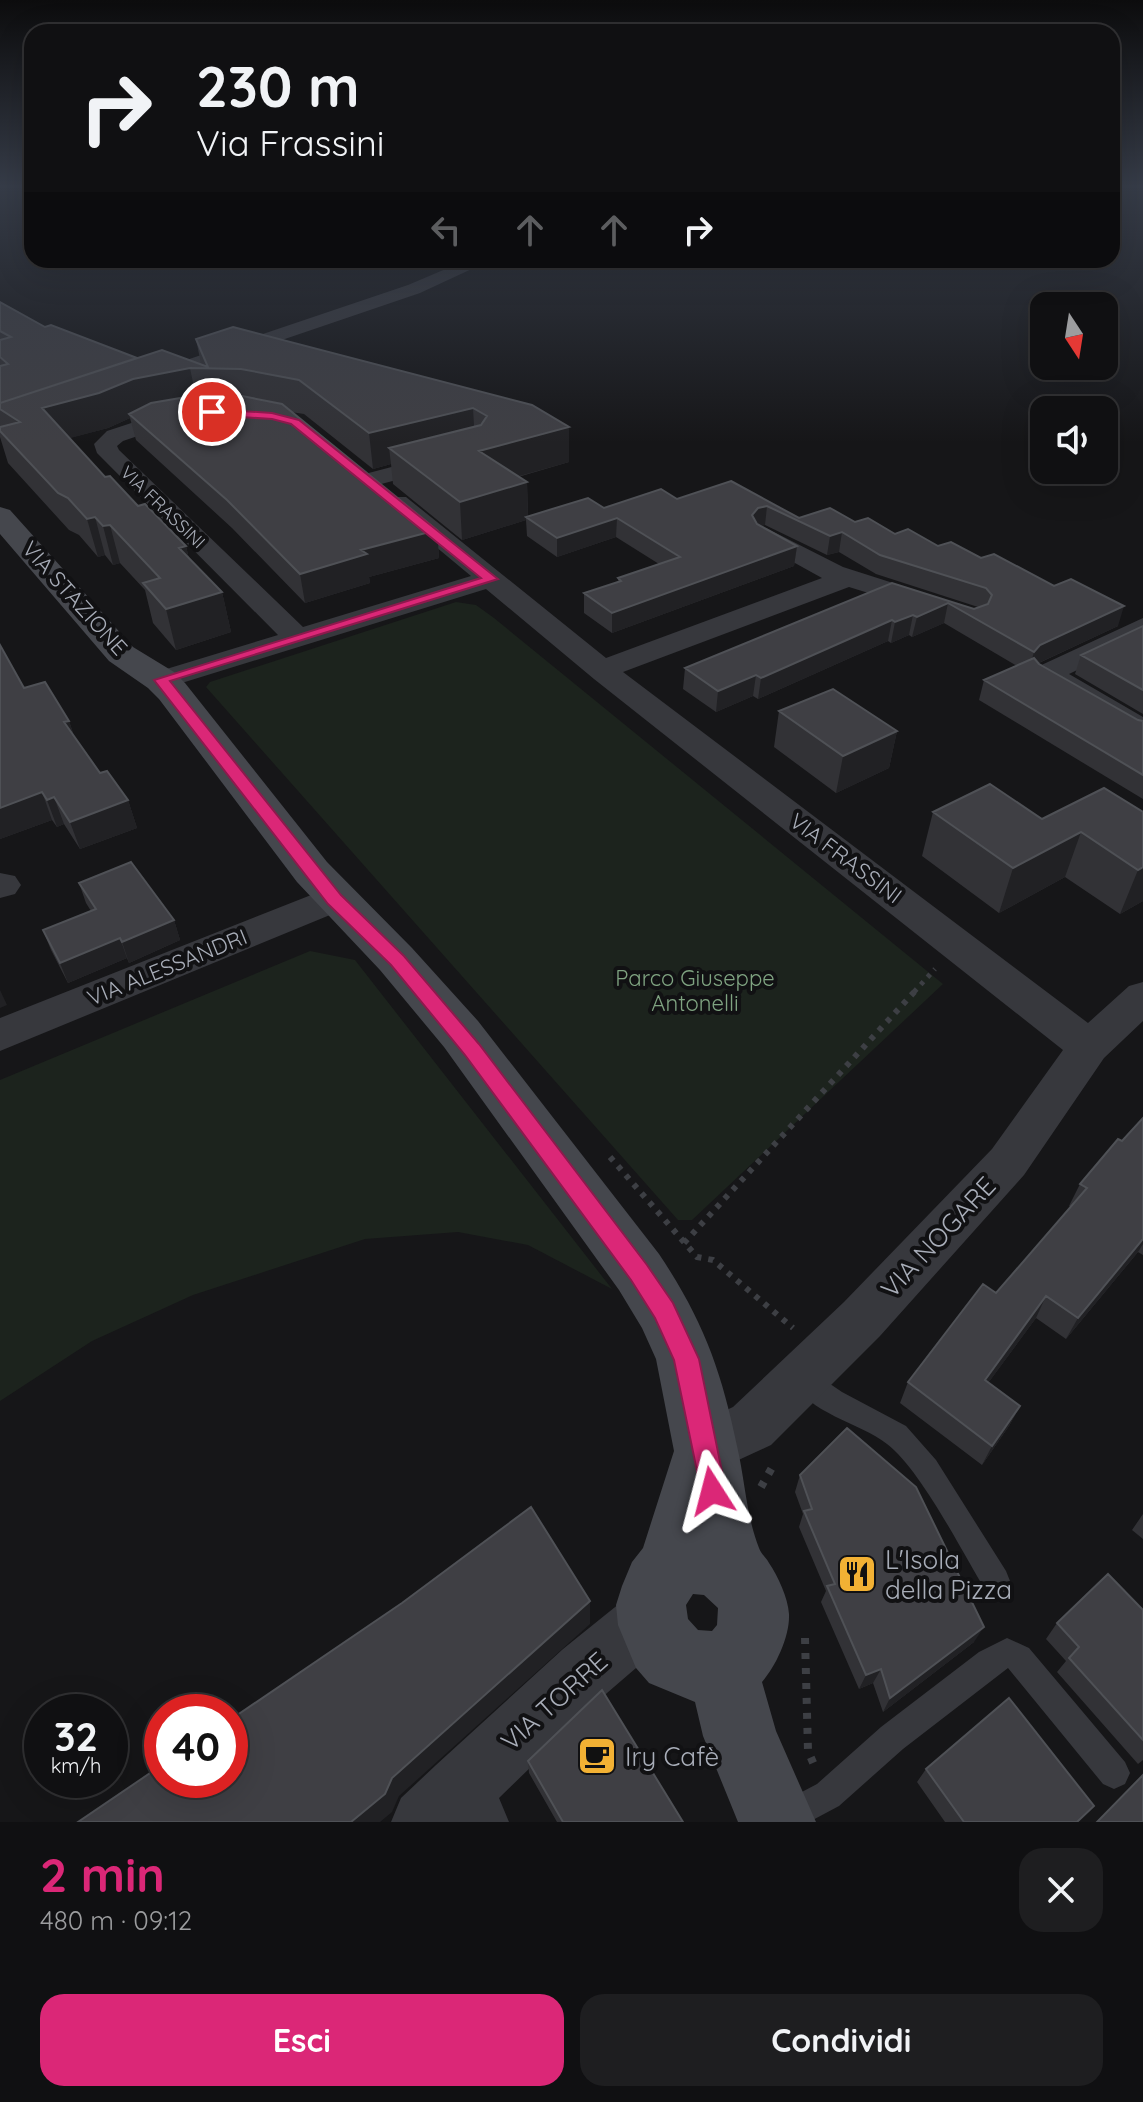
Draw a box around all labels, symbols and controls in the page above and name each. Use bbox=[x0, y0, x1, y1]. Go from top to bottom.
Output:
text: 230 m bbox=[196, 51, 360, 121]
icon: right bbox=[64, 56, 168, 160]
text: Via Frassini bbox=[196, 120, 385, 165]
icon: left bbox=[424, 208, 468, 252]
icon: ahead bbox=[508, 208, 552, 252]
icon: ahead bbox=[592, 208, 636, 252]
icon: right bbox=[676, 208, 720, 252]
north arrow bbox=[1030, 292, 1118, 380]
map controls bbox=[1030, 292, 1118, 484]
pin bbox=[178, 378, 246, 446]
icon: arrive bbox=[190, 390, 234, 434]
button: sound bbox=[1030, 396, 1118, 484]
street label: VIA FRASSINI bbox=[116, 461, 210, 553]
street label: VIA STAZIONE bbox=[16, 535, 134, 661]
street label: VIA FRASSINI bbox=[784, 807, 908, 909]
street label: VIA ALESSANDRI bbox=[83, 922, 251, 1012]
park label: Parco Giuseppe Antonelli bbox=[615, 964, 775, 1017]
street label: VIA NOGARE bbox=[874, 1170, 1002, 1304]
position arrow bbox=[670, 1449, 754, 1533]
place label: L'Isola della Pizza bbox=[885, 1543, 1012, 1606]
restaurant icon: L'Isola della Pizza bbox=[836, 1553, 878, 1595]
street label: VIA TORRE bbox=[494, 1644, 614, 1758]
speed limit sign: 40 bbox=[144, 1694, 248, 1798]
text: 32 bbox=[54, 1711, 98, 1761]
cafe icon: Iry Cafè bbox=[576, 1735, 618, 1777]
place label: Iry Cafè bbox=[625, 1740, 719, 1773]
text: km/h bbox=[51, 1753, 101, 1778]
text: 2 min bbox=[40, 1844, 165, 1904]
button: close bbox=[1019, 1848, 1103, 1932]
text: 480 m · 09:12 bbox=[40, 1904, 192, 1937]
button: Esci bbox=[40, 1994, 564, 2086]
button: Condividi bbox=[580, 1994, 1103, 2086]

